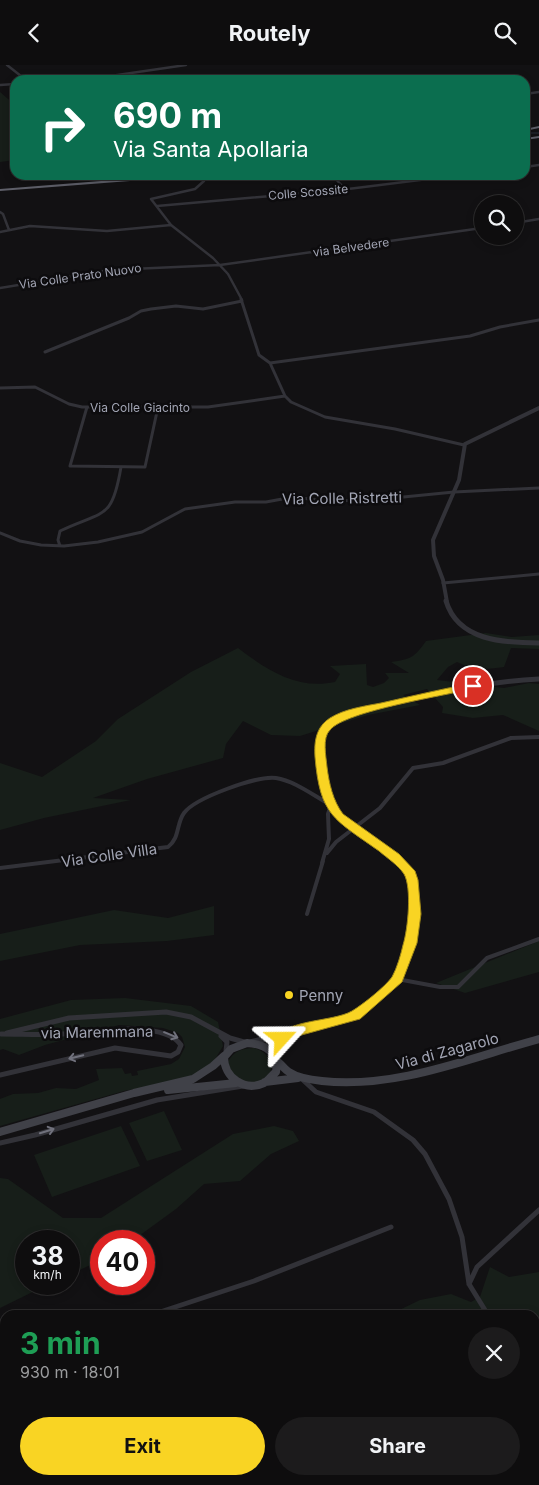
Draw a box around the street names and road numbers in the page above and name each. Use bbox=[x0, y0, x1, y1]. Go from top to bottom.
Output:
street label: Colle Scossite bbox=[267, 181, 349, 203]
street label: via Belvedere bbox=[312, 234, 390, 260]
street label: Via Colle Prato Nuovo bbox=[18, 260, 142, 292]
street label: Via Colle Giacinto bbox=[90, 400, 190, 415]
street label: Via Colle Ristretti bbox=[282, 487, 402, 509]
street label: Via Colle Villa bbox=[60, 839, 158, 871]
street label: via Maremmana bbox=[40, 1022, 154, 1042]
street label: Via di Zagarolo bbox=[393, 1028, 501, 1074]

